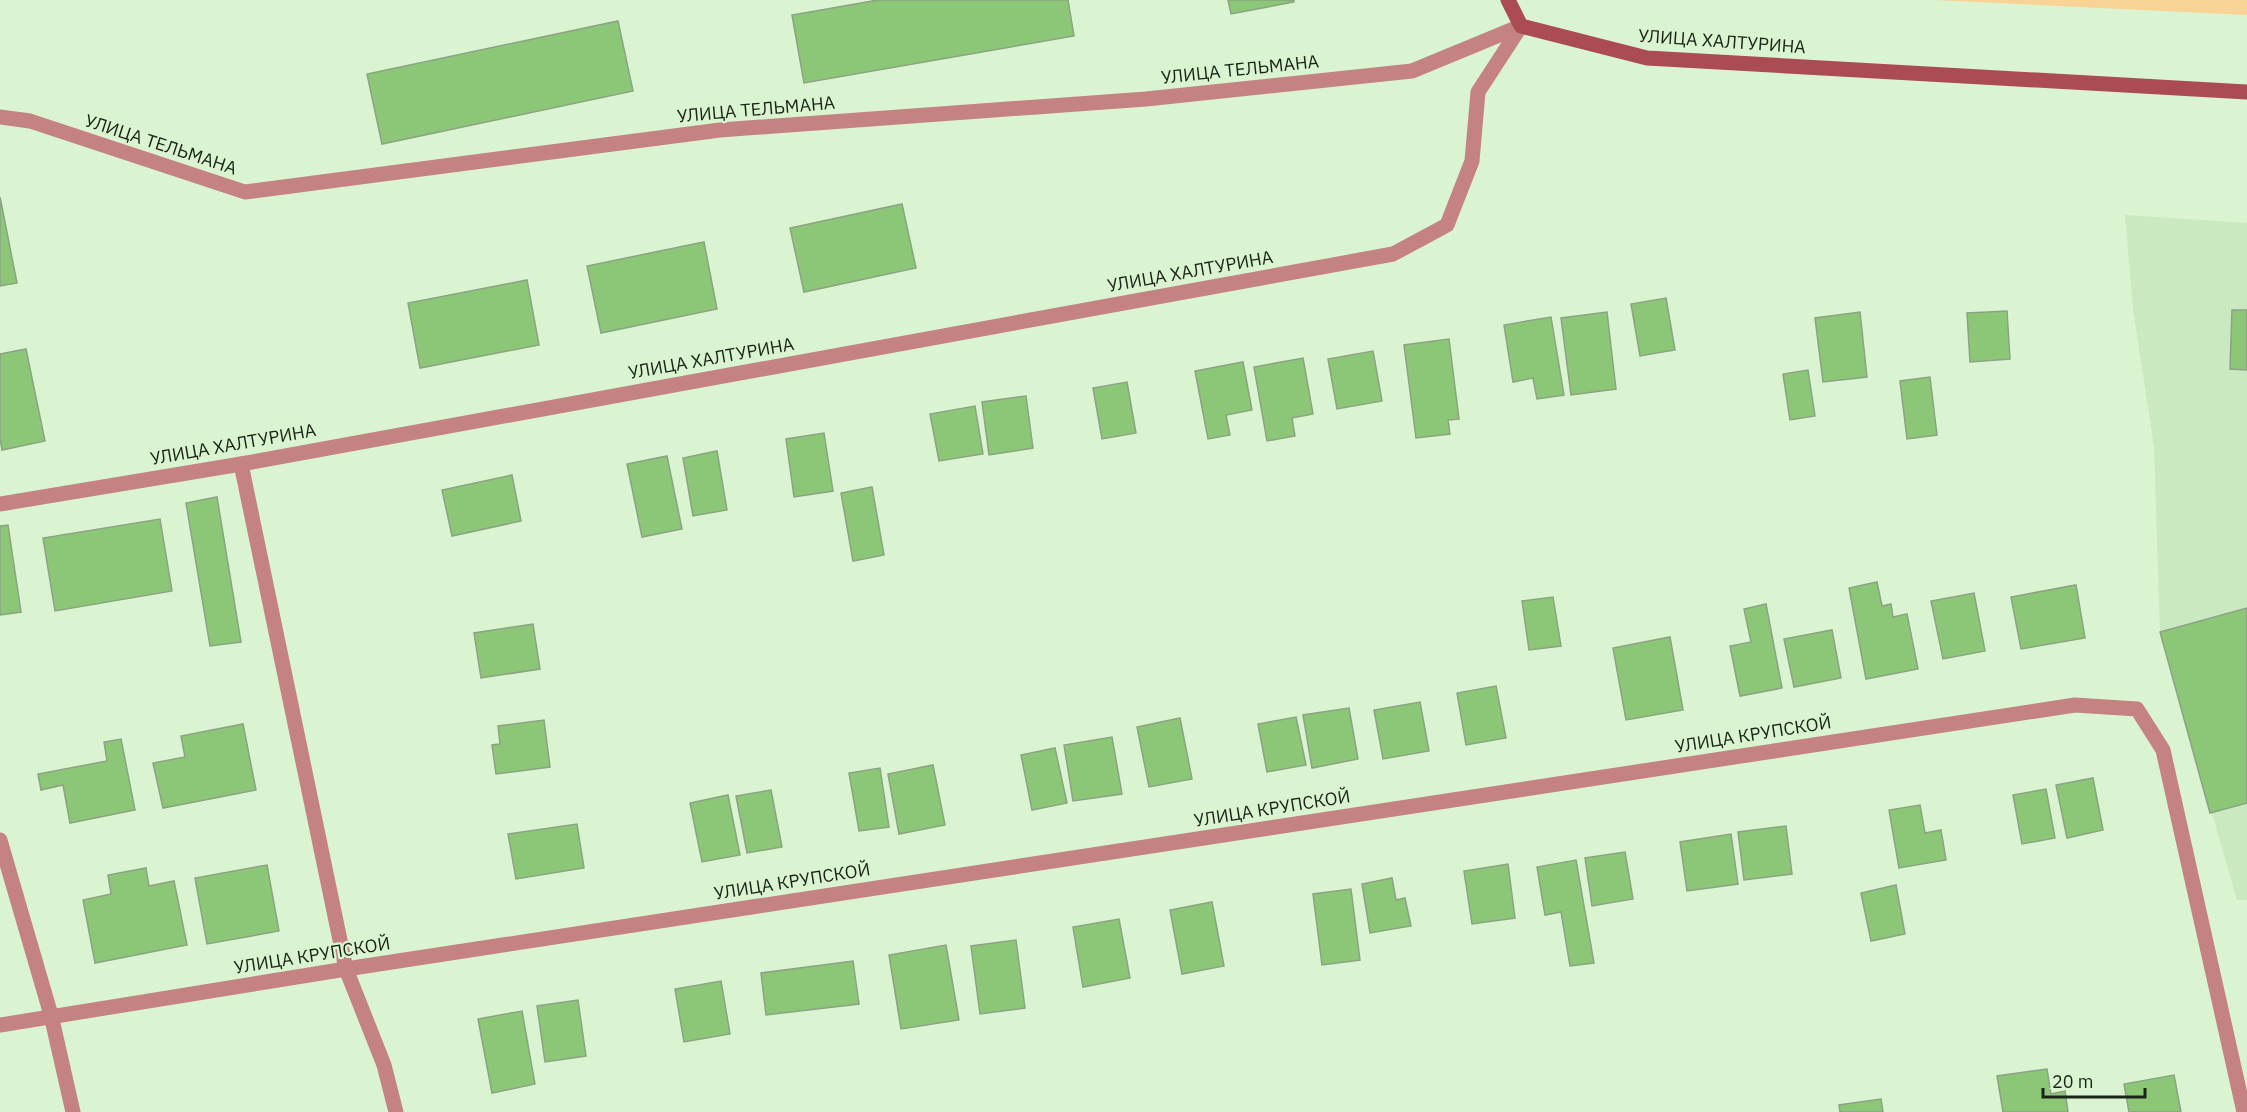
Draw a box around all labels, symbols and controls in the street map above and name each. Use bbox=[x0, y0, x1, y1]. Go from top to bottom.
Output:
street label: УЛИЦА ХАЛТУРИНА bbox=[1637, 24, 1807, 58]
street label: УЛИЦА ТЕЛЬМАНА bbox=[1160, 49, 1321, 89]
street label: УЛИЦА ТЕЛЬМАНА bbox=[676, 91, 836, 127]
street label: УЛИЦА ТЕЛЬМАНА bbox=[82, 109, 240, 180]
street label: УЛИЦА ХАЛТУРИНА bbox=[1105, 245, 1275, 297]
street label: УЛИЦА ХАЛТУРИНА bbox=[626, 332, 796, 384]
street label: УЛИЦА ХАЛТУРИНА bbox=[148, 418, 318, 470]
street label: УЛИЦА КРУПСКОЙ bbox=[1673, 710, 1833, 758]
street label: УЛИЦА КРУПСКОЙ bbox=[1192, 784, 1352, 832]
street label: УЛИЦА КРУПСКОЙ bbox=[712, 857, 872, 905]
street label: УЛИЦА КРУПСКОЙ bbox=[232, 931, 392, 979]
scale bar bbox=[2043, 1061, 2145, 1099]
text: 20 m bbox=[2052, 1070, 2094, 1093]

